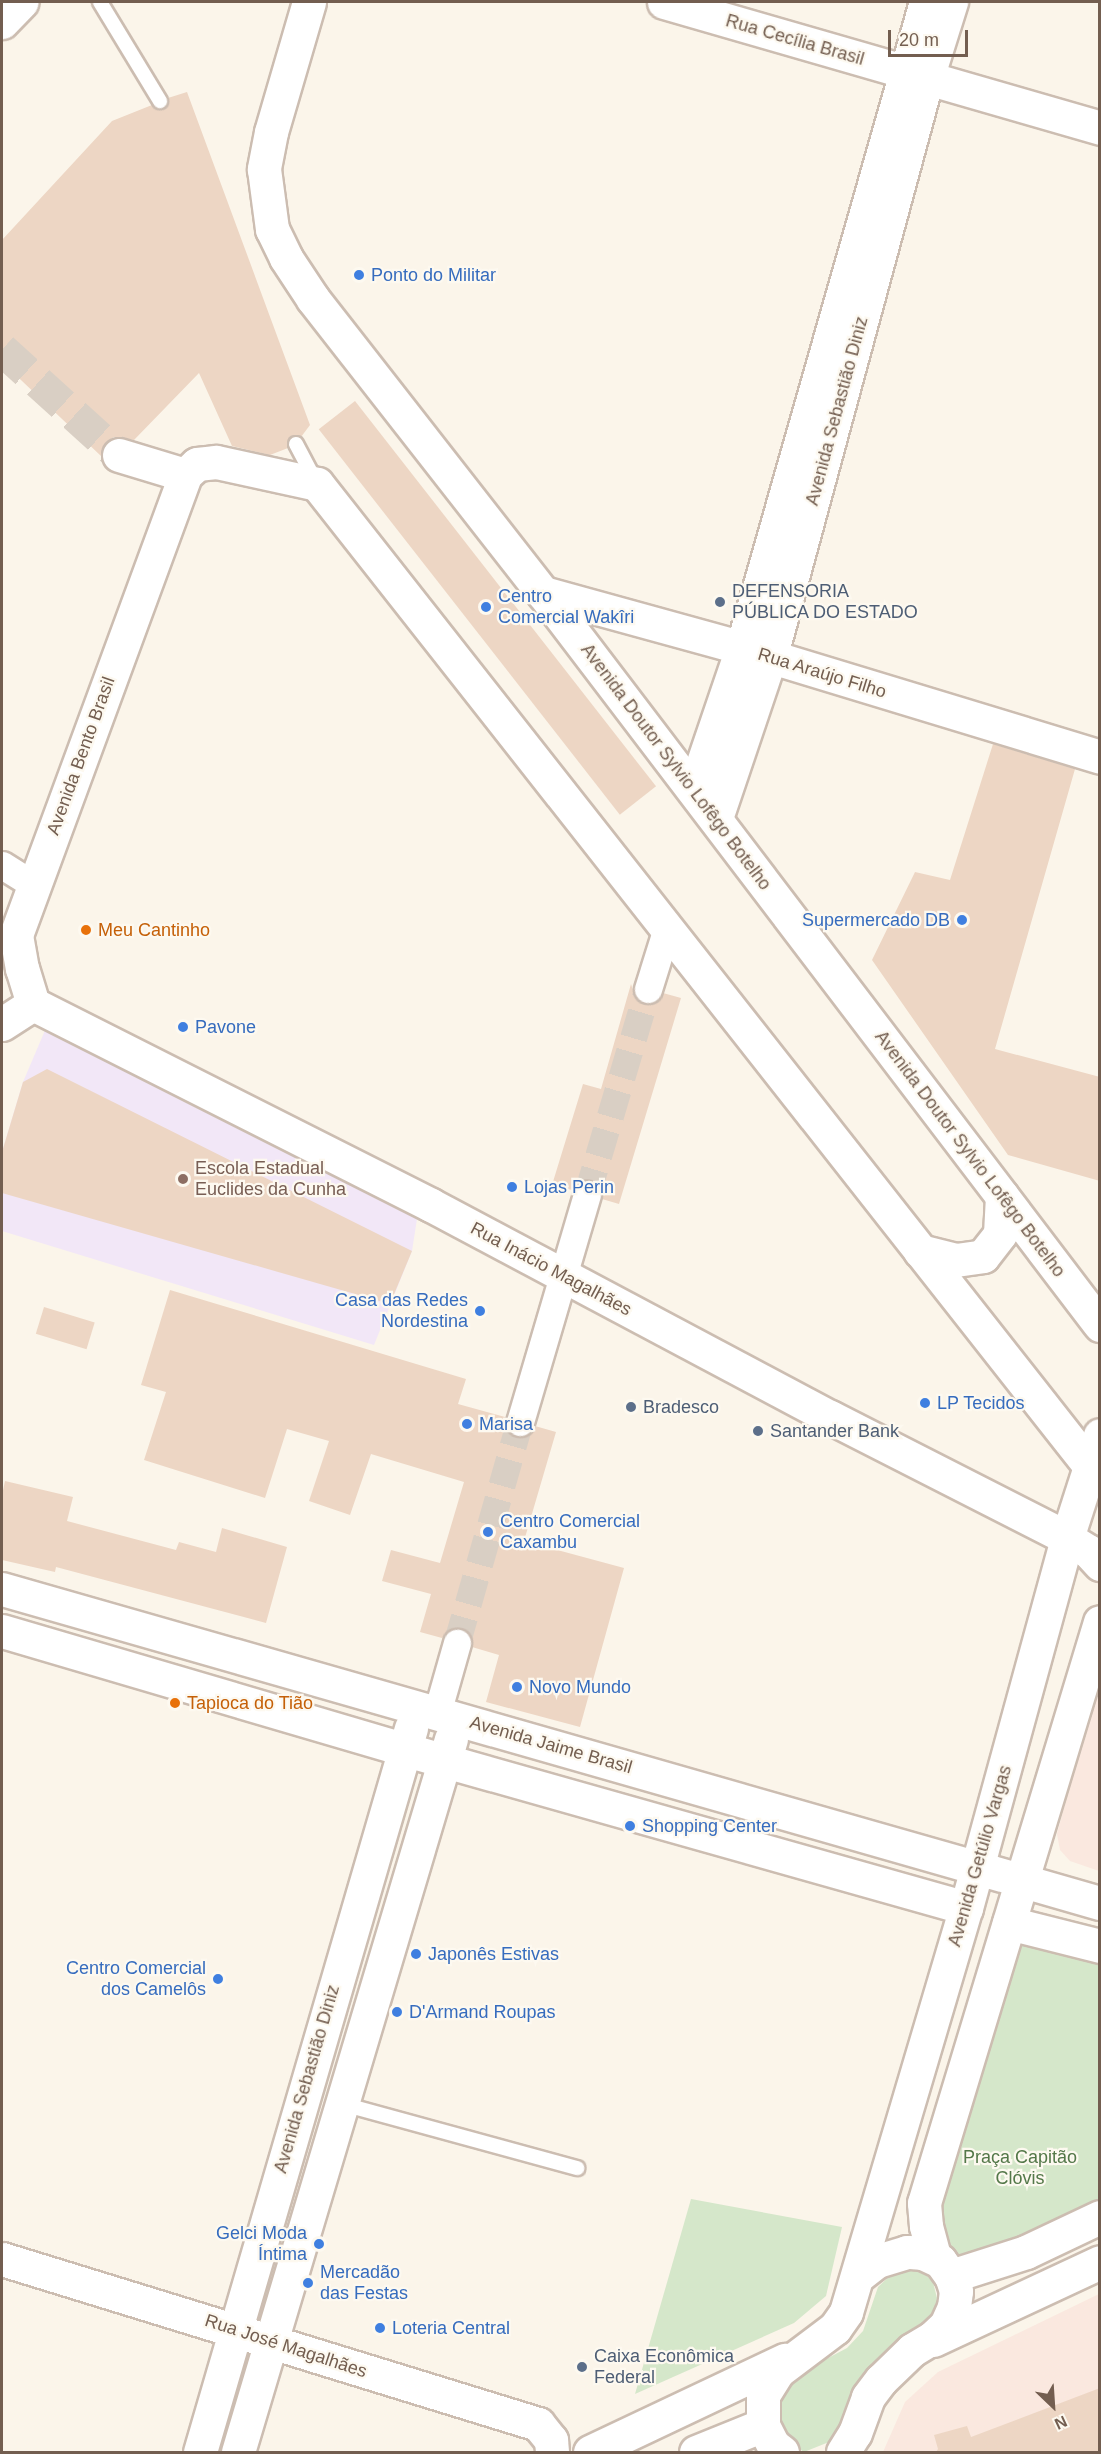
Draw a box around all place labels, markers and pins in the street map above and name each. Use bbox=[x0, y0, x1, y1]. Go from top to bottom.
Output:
place label: Ponto do Militar bbox=[371, 264, 496, 286]
marker: Ponto do Militar bbox=[352, 268, 366, 282]
place label: DEFENSORIA PÚBLICA DO ESTADO bbox=[732, 581, 919, 624]
place label: Centro Comercial Wakîri bbox=[498, 586, 634, 628]
marker: DEFENSORIA PÚBLICA DO ESTADO bbox=[713, 595, 727, 609]
marker: Centro Comercial Wakîri bbox=[479, 600, 493, 614]
place label: Supermercado DB bbox=[802, 909, 950, 931]
marker: Supermercado DB bbox=[955, 913, 969, 927]
place label: Meu Cantinho bbox=[98, 919, 210, 941]
marker: Meu Cantinho bbox=[79, 923, 93, 937]
place label: Pavone bbox=[195, 1016, 256, 1038]
marker: Pavone bbox=[176, 1020, 190, 1034]
place label: Escola Estadual Euclides da Cunha bbox=[195, 1158, 346, 1200]
marker: Escola Estadual Euclides da Cunha bbox=[176, 1172, 190, 1186]
place label: Lojas Perin bbox=[524, 1176, 614, 1198]
marker: Lojas Perin bbox=[505, 1180, 519, 1194]
place label: Casa das Redes Nordestina bbox=[335, 1290, 468, 1332]
marker: Casa das Redes Nordestina bbox=[473, 1304, 487, 1318]
place label: LP Tecidos bbox=[937, 1392, 1025, 1414]
place label: Bradesco bbox=[643, 1396, 719, 1418]
marker: LP Tecidos bbox=[918, 1396, 932, 1410]
marker: Bradesco bbox=[624, 1400, 638, 1414]
place label: Marisa bbox=[479, 1413, 533, 1435]
marker: Marisa bbox=[460, 1417, 474, 1431]
place label: Santander Bank bbox=[770, 1420, 899, 1442]
marker: Santander Bank bbox=[751, 1424, 765, 1438]
place label: Centro Comercial Caxambu bbox=[500, 1511, 640, 1553]
marker: Centro Comercial Caxambu bbox=[481, 1525, 495, 1539]
place label: Novo Mundo bbox=[529, 1676, 631, 1698]
marker: Novo Mundo bbox=[510, 1680, 524, 1694]
place label: Tapioca do Tião bbox=[187, 1692, 313, 1714]
marker: Tapioca do Tião bbox=[168, 1696, 182, 1710]
place label: Shopping Center bbox=[642, 1815, 777, 1837]
marker: Shopping Center bbox=[623, 1819, 637, 1833]
place label: Japonês Estivas bbox=[428, 1943, 559, 1965]
marker: Japonês Estivas bbox=[409, 1947, 423, 1961]
place label: Centro Comercial dos Camelôs bbox=[66, 1958, 206, 2000]
marker: Centro Comercial dos Camelôs bbox=[211, 1972, 225, 1986]
place label: D'Armand Roupas bbox=[409, 2001, 556, 2023]
marker: D'Armand Roupas bbox=[390, 2005, 404, 2019]
place label: Gelci Moda Íntima bbox=[216, 2223, 307, 2266]
marker: Gelci Moda Íntima bbox=[312, 2237, 326, 2251]
place label: Mercadão das Festas bbox=[320, 2262, 408, 2304]
marker: Mercadão das Festas bbox=[301, 2276, 315, 2290]
place label: Loteria Central bbox=[392, 2317, 510, 2339]
marker: Loteria Central bbox=[373, 2321, 387, 2335]
place label: Caixa Econômica Federal bbox=[594, 2346, 734, 2388]
marker: Caixa Econômica Federal bbox=[575, 2360, 589, 2374]

